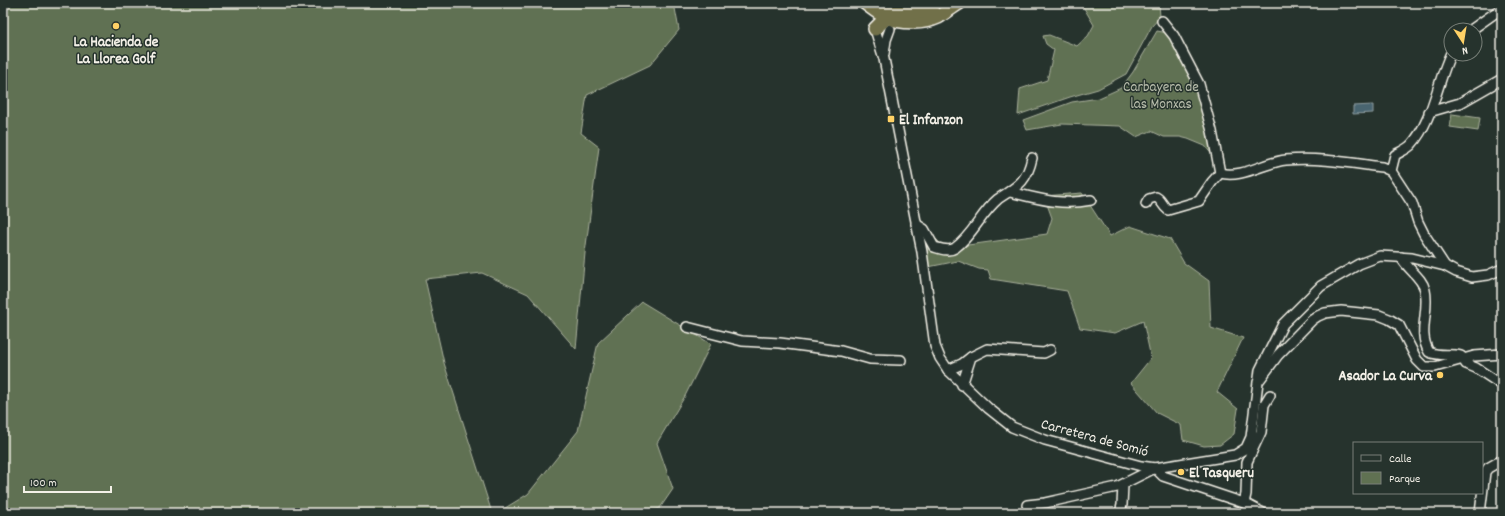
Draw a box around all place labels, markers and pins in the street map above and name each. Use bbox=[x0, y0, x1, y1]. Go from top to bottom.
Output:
marker: La Hacienda de La Llorea Golf bbox=[111, 21, 121, 31]
place label: La Hacienda de La Llorea Golf bbox=[74, 32, 159, 71]
place label: El Infanzon bbox=[899, 110, 963, 132]
marker: El Infanzon bbox=[886, 114, 896, 124]
place label: Asador La Curva bbox=[1338, 366, 1433, 388]
marker: Asador La Curva bbox=[1435, 370, 1445, 380]
place label: El Tasqueru bbox=[1189, 463, 1254, 485]
marker: El Tasqueru bbox=[1176, 467, 1186, 477]

